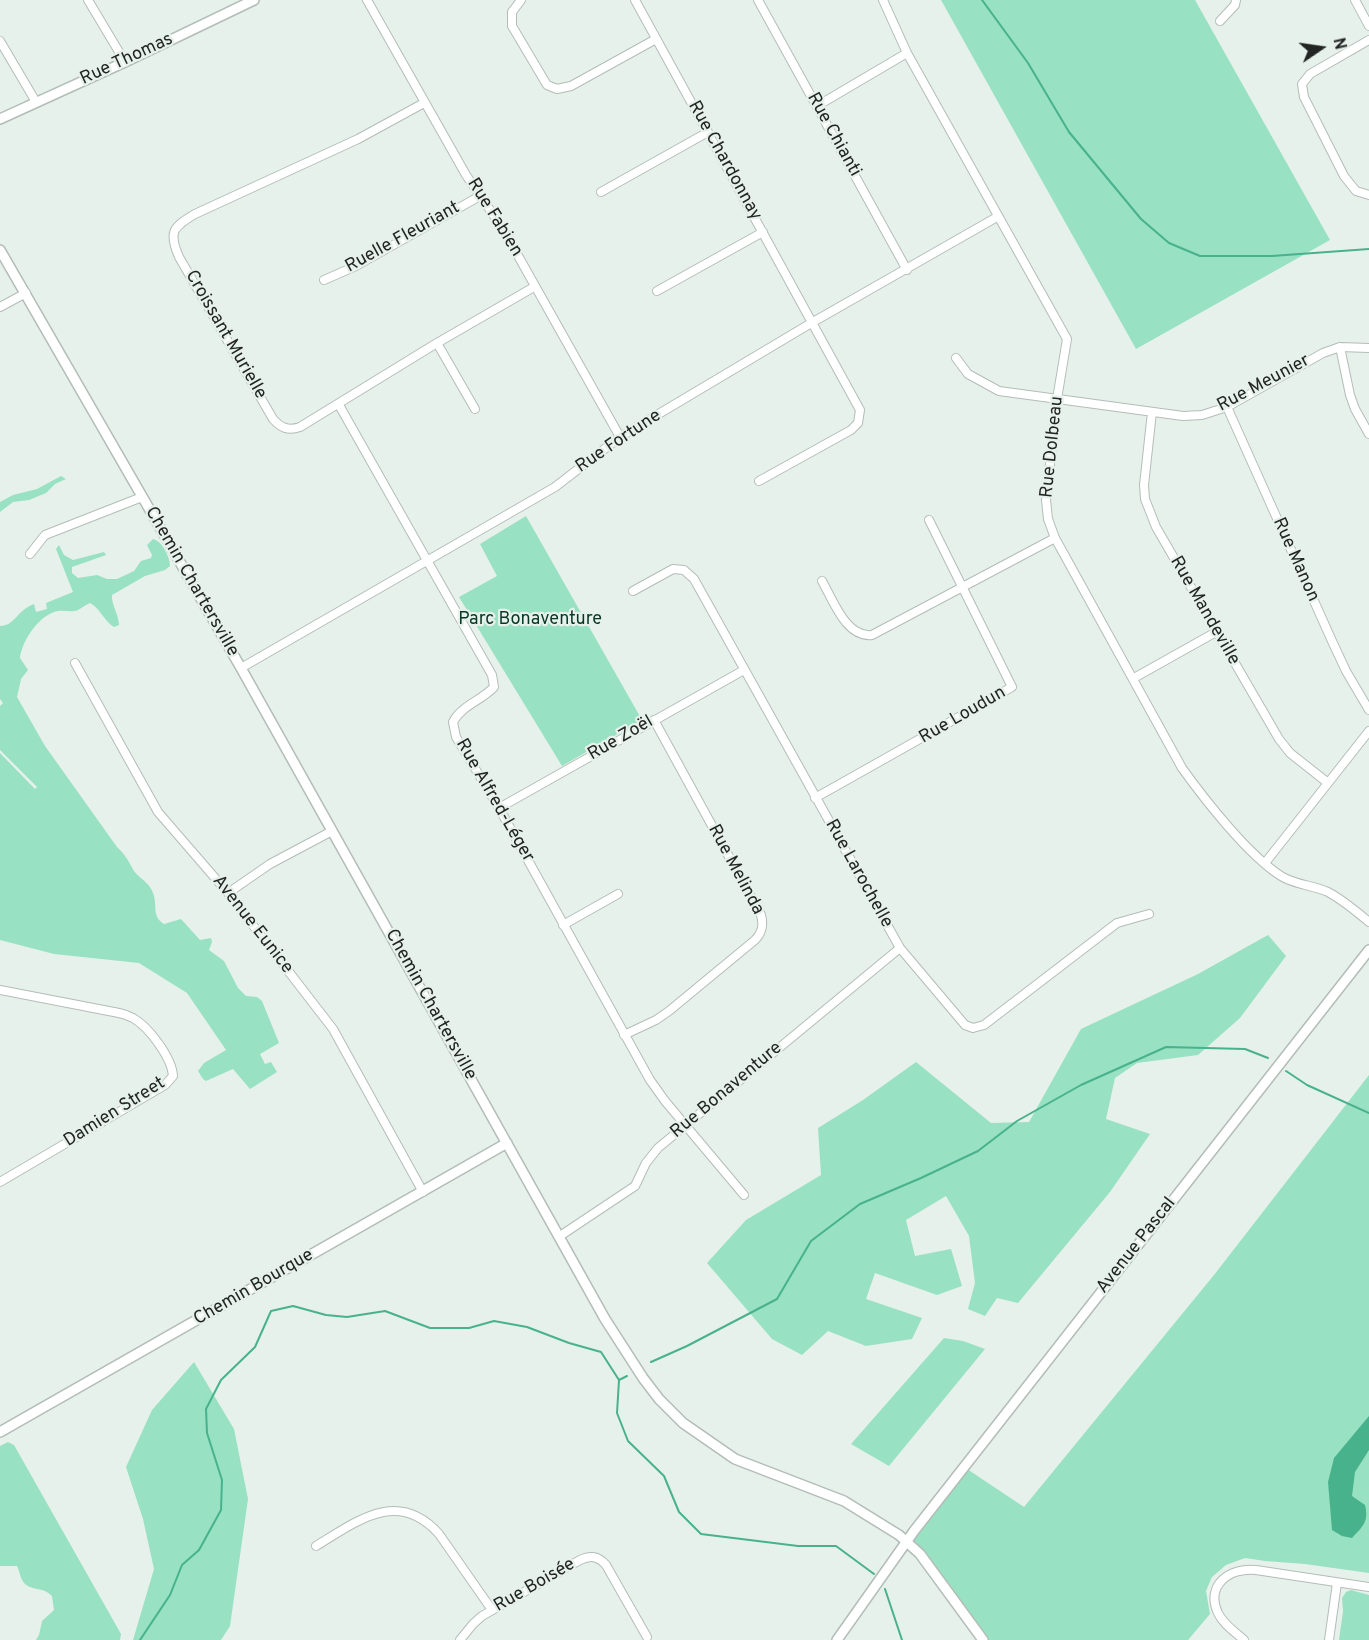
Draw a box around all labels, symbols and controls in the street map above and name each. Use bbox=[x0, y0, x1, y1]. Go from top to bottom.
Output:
north arrow bbox=[1291, 18, 1351, 78]
street label: Rue Thomas bbox=[77, 29, 177, 91]
text: N bbox=[1328, 36, 1350, 52]
street label: Rue Chianti bbox=[801, 89, 865, 181]
street label: Rue Chardonnay bbox=[682, 97, 766, 225]
street label: Rue Fabien bbox=[461, 175, 527, 261]
street label: Ruelle Fleuriant bbox=[342, 198, 464, 278]
street label: Croissant Murielle bbox=[179, 267, 271, 403]
street label: Rue Meunier bbox=[1214, 351, 1314, 417]
street label: Rue Dolbeau bbox=[1037, 395, 1069, 499]
street label: Rue Fortune bbox=[572, 406, 666, 478]
street label: Chemin Chartersville bbox=[139, 503, 243, 661]
street label: Rue Manon bbox=[1267, 515, 1323, 605]
street label: Rue Mandeville bbox=[1164, 553, 1244, 669]
park label: Parc Bonaventure bbox=[458, 609, 602, 631]
street label: Rue Loudun bbox=[916, 683, 1010, 749]
street label: Rue Zoël bbox=[585, 712, 657, 766]
street label: Rue Alfred-Léger bbox=[450, 735, 538, 867]
street label: Rue Larochelle bbox=[819, 816, 897, 932]
street label: Rue Melinda bbox=[702, 821, 768, 919]
street label: Avenue Eunice bbox=[207, 871, 297, 979]
street label: Chemin Chartersville bbox=[380, 926, 480, 1084]
street label: Rue Bonaventure bbox=[667, 1038, 787, 1144]
street label: Damien Street bbox=[60, 1073, 170, 1153]
street label: Avenue Pascal bbox=[1093, 1194, 1181, 1298]
street label: Chemin Bourque bbox=[190, 1245, 318, 1331]
street label: Rue Boisée bbox=[491, 1554, 579, 1618]

